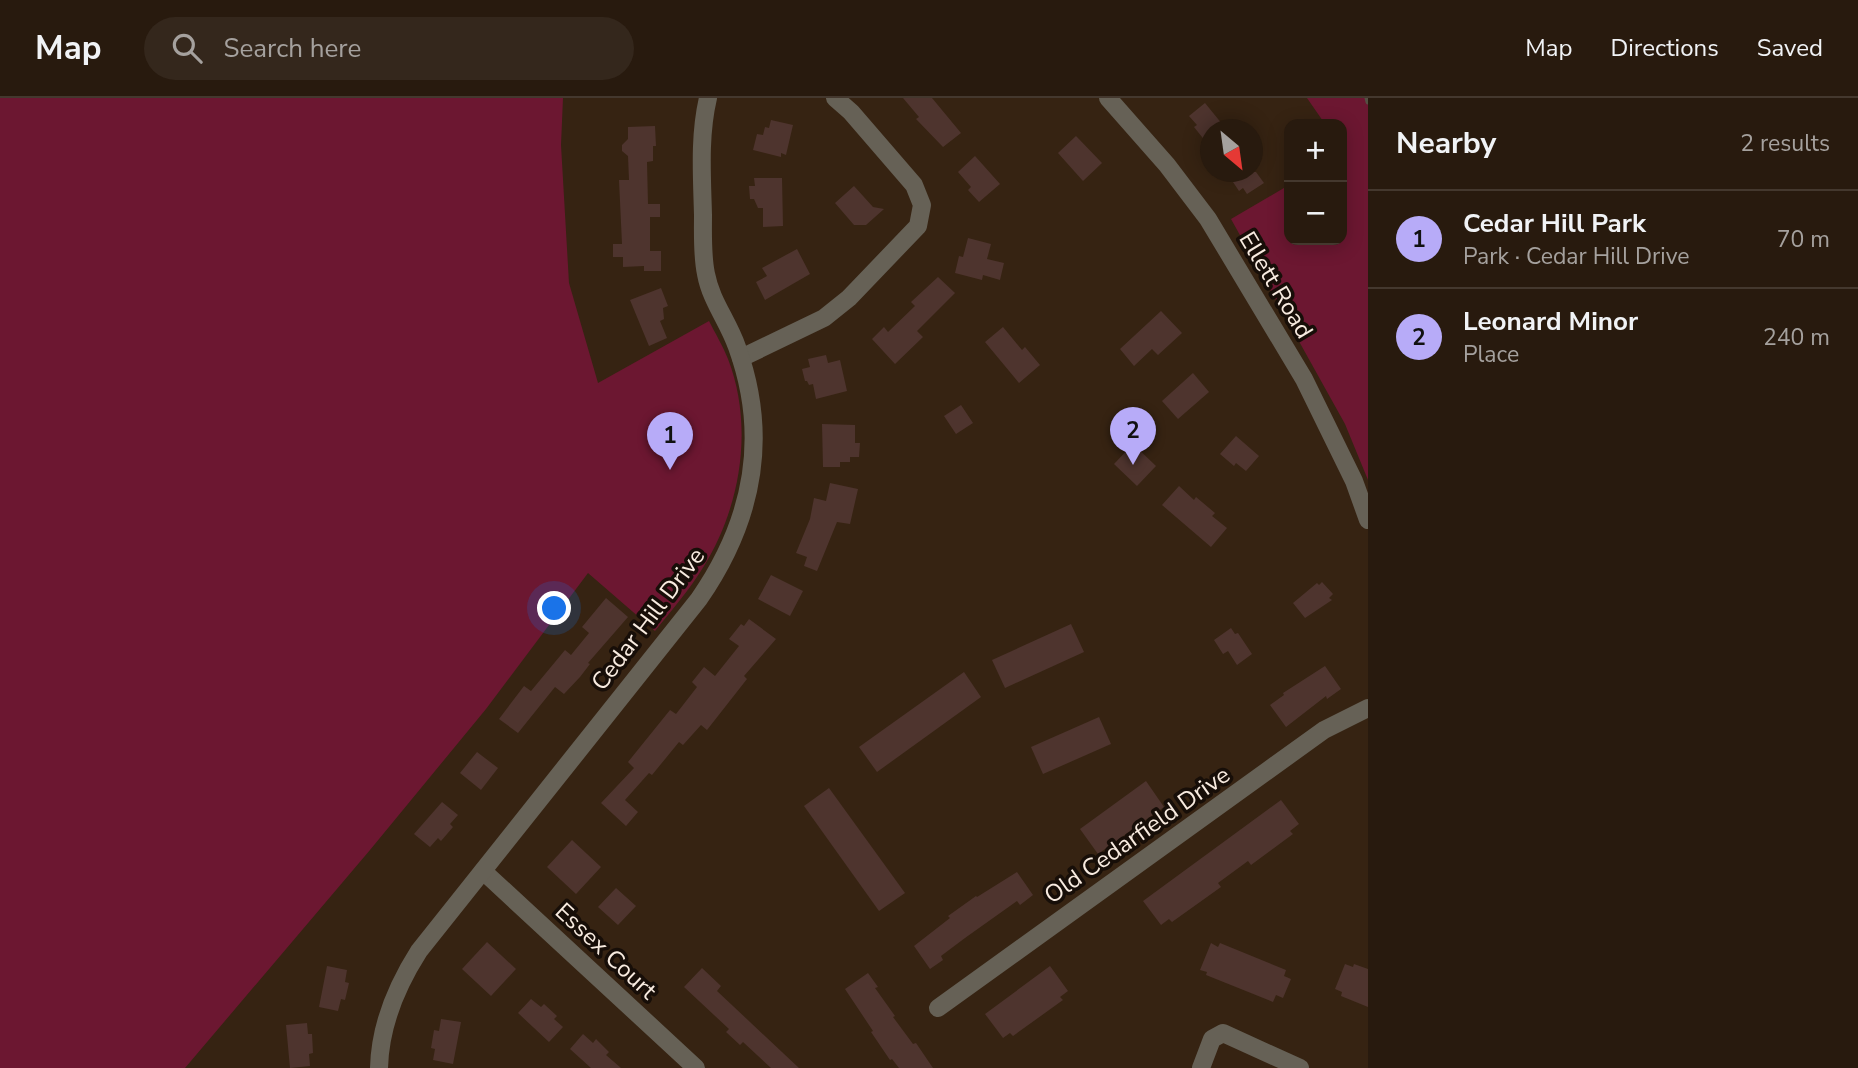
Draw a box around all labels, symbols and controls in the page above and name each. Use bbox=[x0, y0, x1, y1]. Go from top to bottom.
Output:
search box bbox=[144, 17, 634, 80]
text: Map bbox=[35, 26, 102, 71]
icon: search bbox=[168, 29, 206, 67]
text: Search here bbox=[224, 31, 361, 66]
text: Map bbox=[1525, 32, 1572, 64]
text: Directions bbox=[1610, 32, 1719, 64]
text: Saved bbox=[1757, 32, 1823, 64]
north arrow bbox=[1200, 119, 1263, 182]
map controls bbox=[1284, 119, 1347, 245]
button: + bbox=[1284, 119, 1347, 182]
text: Nearby bbox=[1396, 123, 1496, 164]
text: 2 results bbox=[1740, 128, 1830, 159]
button: − bbox=[1284, 182, 1347, 245]
text: Cedar Hill Park bbox=[1463, 206, 1646, 241]
text: 1 bbox=[1412, 224, 1426, 255]
text: 70 m bbox=[1777, 224, 1830, 255]
street label: Ellett Road bbox=[1232, 226, 1320, 344]
text: Park · Cedar Hill Drive bbox=[1463, 241, 1690, 272]
text: Leonard Minor bbox=[1463, 304, 1638, 339]
text: 2 bbox=[1412, 322, 1426, 353]
text: 240 m bbox=[1763, 322, 1830, 353]
text: Place bbox=[1463, 339, 1519, 370]
pin: 2 bbox=[1110, 407, 1156, 465]
pin: 1 bbox=[647, 412, 693, 470]
street label: Cedar Hill Drive bbox=[584, 541, 712, 697]
your location bbox=[537, 591, 571, 625]
street label: Old Cedarfield Drive bbox=[1038, 759, 1236, 911]
street label: Essex Court bbox=[548, 896, 664, 1007]

